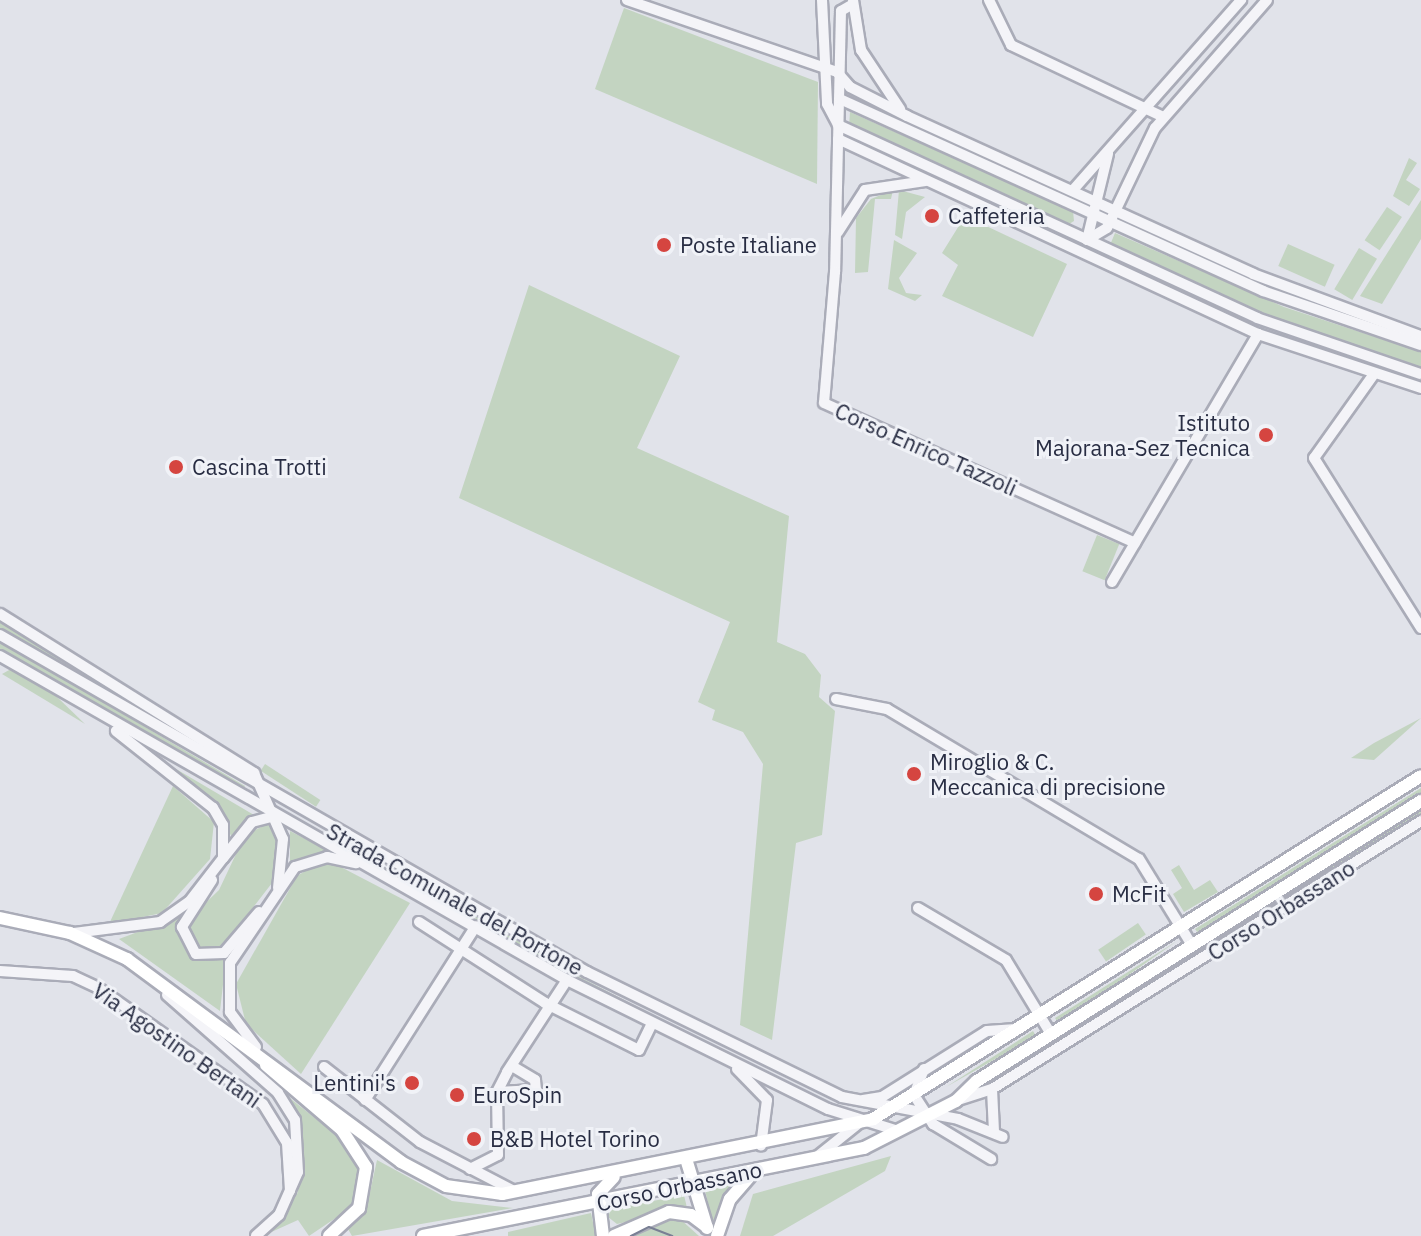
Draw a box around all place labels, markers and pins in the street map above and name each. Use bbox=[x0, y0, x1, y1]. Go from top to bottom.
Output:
place label: Caffeteria bbox=[948, 203, 1045, 229]
marker: Caffeteria bbox=[923, 207, 941, 225]
place label: Poste Italiane bbox=[680, 232, 817, 258]
marker: Poste Italiane bbox=[655, 236, 673, 254]
place label: Istituto Majorana-Sez Tecnica bbox=[1035, 409, 1250, 460]
marker: Istituto Majorana-Sez Tecnica bbox=[1257, 426, 1275, 444]
place label: Cascina Trotti bbox=[192, 454, 327, 480]
marker: Cascina Trotti bbox=[167, 458, 185, 476]
place label: Miroglio & C. Meccanica di precisione bbox=[930, 748, 1166, 800]
marker: Miroglio & C. Meccanica di precisione bbox=[905, 765, 923, 783]
place label: McFit bbox=[1112, 881, 1166, 907]
marker: McFit bbox=[1087, 885, 1105, 903]
place label: Lentini's bbox=[313, 1070, 396, 1096]
marker: Lentini's bbox=[403, 1074, 421, 1092]
place label: EuroSpin bbox=[473, 1082, 562, 1108]
marker: EuroSpin bbox=[448, 1086, 466, 1104]
place label: B&B Hotel Torino bbox=[490, 1126, 660, 1152]
marker: B&B Hotel Torino bbox=[465, 1130, 483, 1148]

